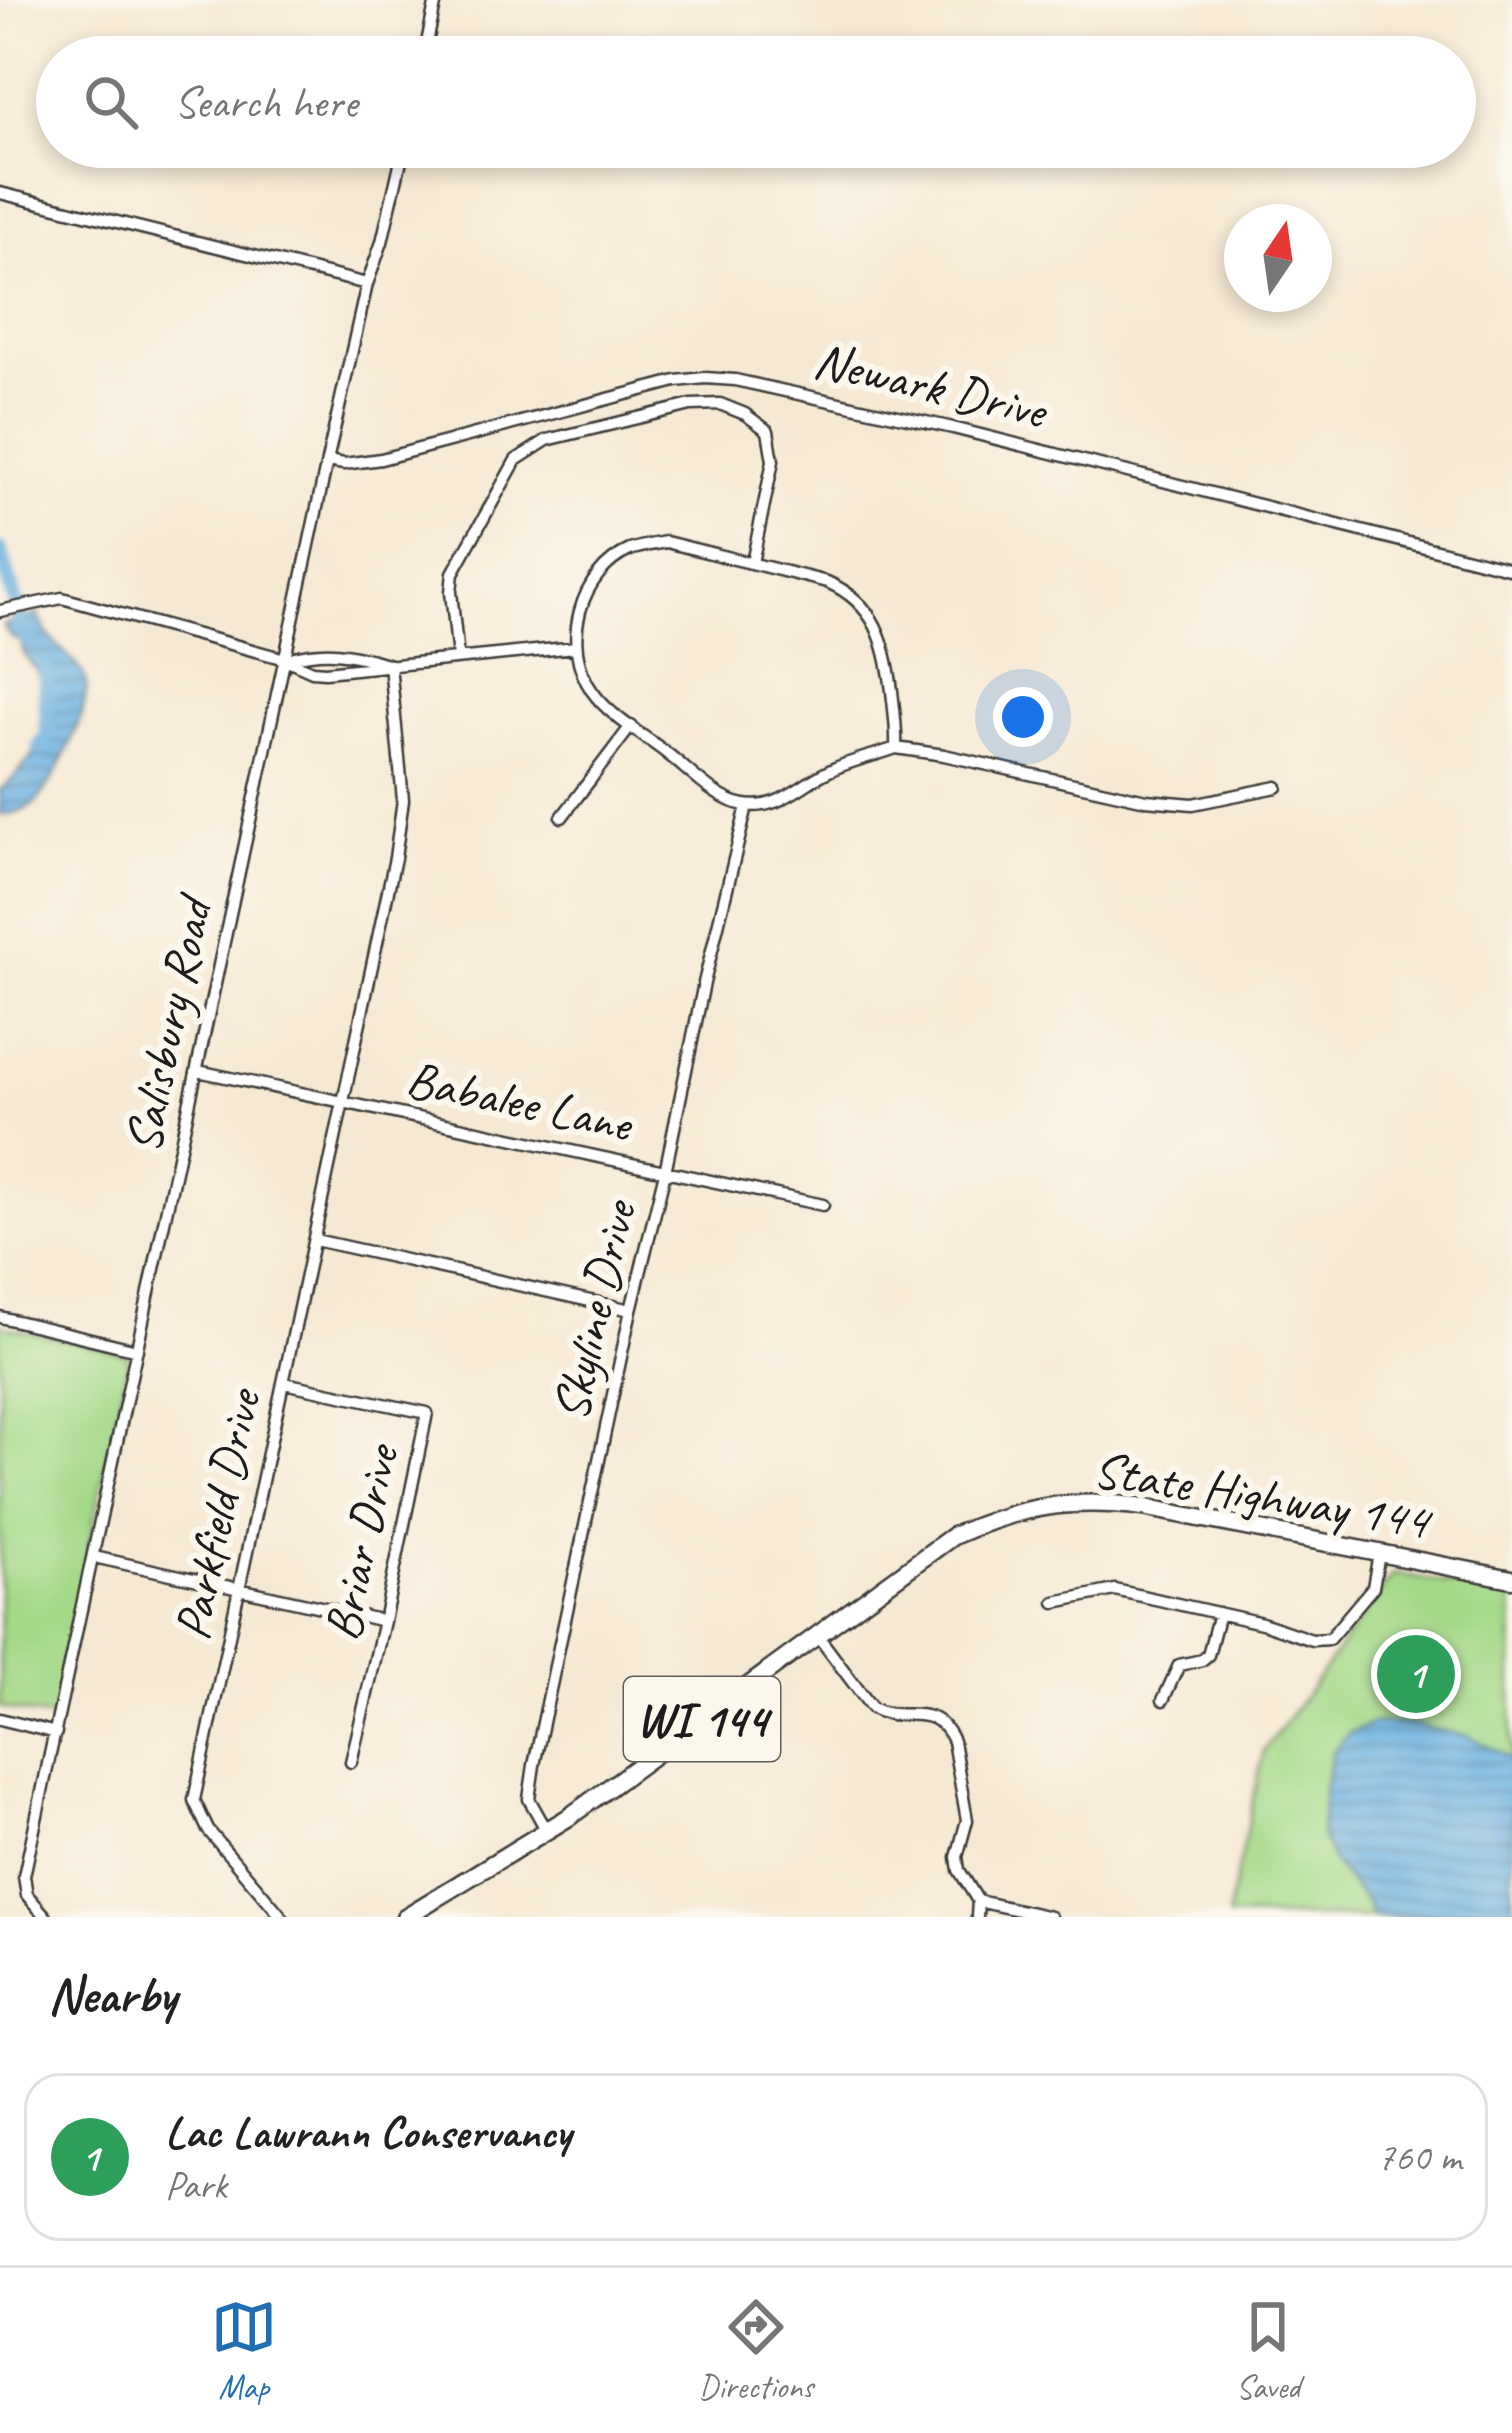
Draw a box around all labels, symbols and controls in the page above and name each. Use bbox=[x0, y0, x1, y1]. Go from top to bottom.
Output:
search box bbox=[36, 36, 1476, 168]
icon: search bbox=[78, 69, 144, 135]
text: Search here bbox=[174, 74, 357, 131]
north arrow bbox=[1224, 204, 1332, 312]
street label: Newark Drive bbox=[808, 327, 1055, 443]
your location bbox=[993, 687, 1053, 747]
street label: Salisbury Road bbox=[110, 887, 227, 1158]
street label: Babalee Lane bbox=[401, 1046, 640, 1157]
street label: Skyline Drive bbox=[538, 1192, 651, 1427]
street label: Parkfield Drive bbox=[159, 1382, 275, 1645]
street label: Briar Drive bbox=[309, 1437, 413, 1646]
street label: State Highway 144 bbox=[1089, 1437, 1438, 1554]
pin: 1 bbox=[1377, 1629, 1455, 1719]
road number: WI 144 bbox=[624, 1677, 780, 1761]
text: Nearby bbox=[48, 1963, 176, 2027]
text: Lac Lawrann Conservancy bbox=[165, 2104, 571, 2161]
text: 1 bbox=[81, 2133, 99, 2182]
text: 760 m bbox=[1377, 2133, 1461, 2182]
text: Park bbox=[165, 2161, 227, 2210]
tab: Map bbox=[211, 2294, 277, 2408]
tab: Directions bbox=[699, 2294, 813, 2408]
tab: Saved bbox=[1235, 2294, 1301, 2408]

